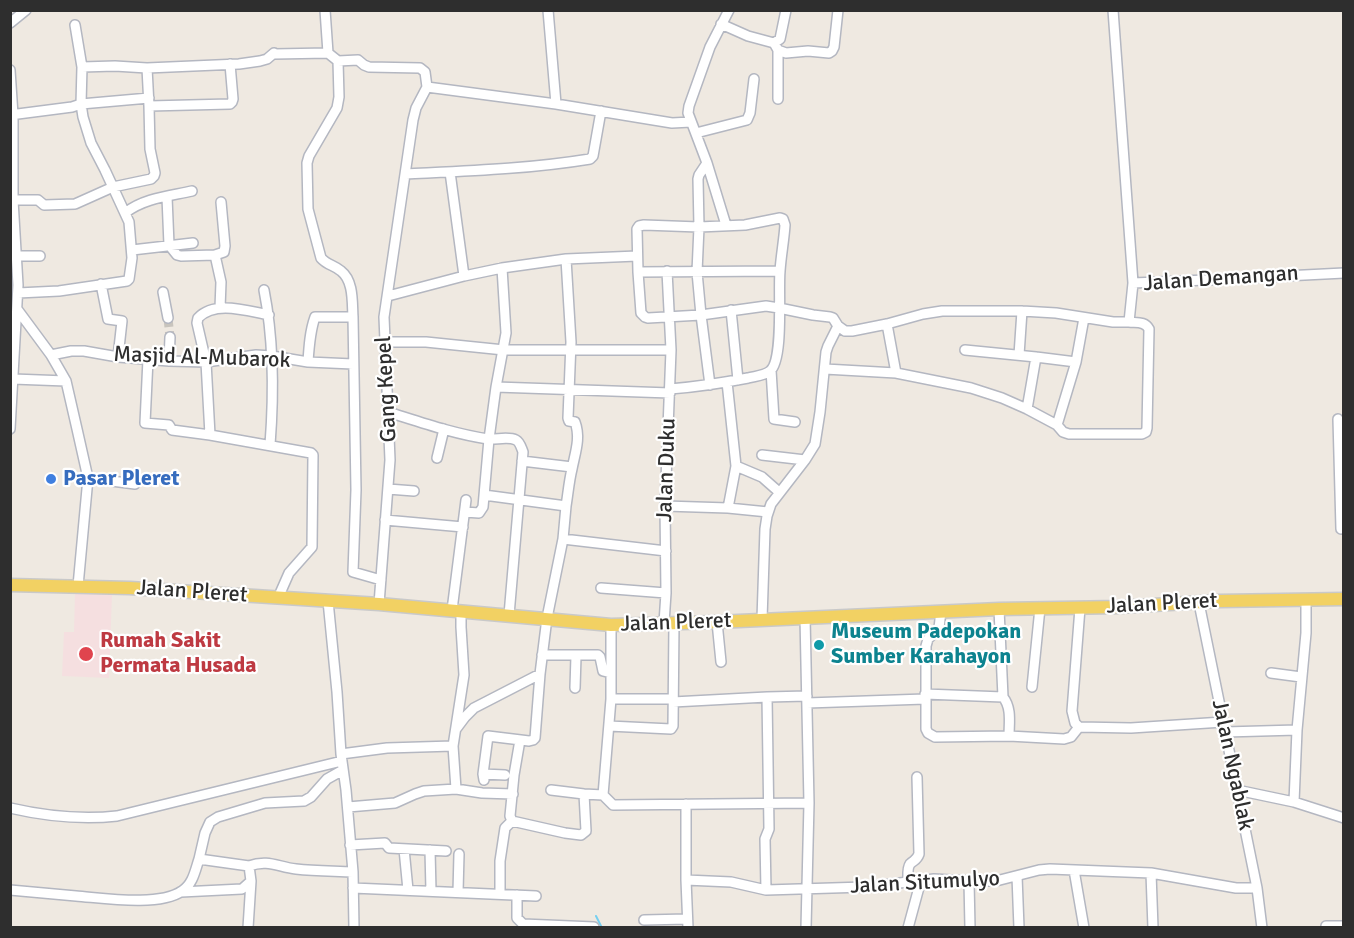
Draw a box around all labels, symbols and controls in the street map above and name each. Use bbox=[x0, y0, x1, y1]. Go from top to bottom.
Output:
street label: Jalan Demangan bbox=[1142, 260, 1300, 298]
street label: Gang Kepel bbox=[371, 335, 403, 443]
street label: Masjid Al-Mubarok bbox=[113, 342, 291, 374]
street label: Jalan Duku bbox=[652, 418, 682, 522]
place label: Pasar Pleret bbox=[63, 466, 180, 492]
marker: Pasar Pleret bbox=[44, 472, 58, 486]
street label: Jalan Pleret bbox=[136, 575, 248, 609]
street label: Jalan Pleret bbox=[1106, 588, 1218, 620]
street label: Jalan Pleret bbox=[620, 608, 732, 638]
place label: Museum Padepokan Sumber Karahayon bbox=[831, 619, 1021, 670]
place label: Rumah Sakit Permata Husada bbox=[100, 628, 257, 680]
marker: Museum Padepokan Sumber Karahayon bbox=[812, 638, 826, 652]
marker: Rumah Sakit Permata Husada bbox=[77, 645, 95, 663]
street label: Jalan Ngablak bbox=[1205, 697, 1259, 833]
street label: Jalan Situmulyo bbox=[849, 866, 1001, 900]

